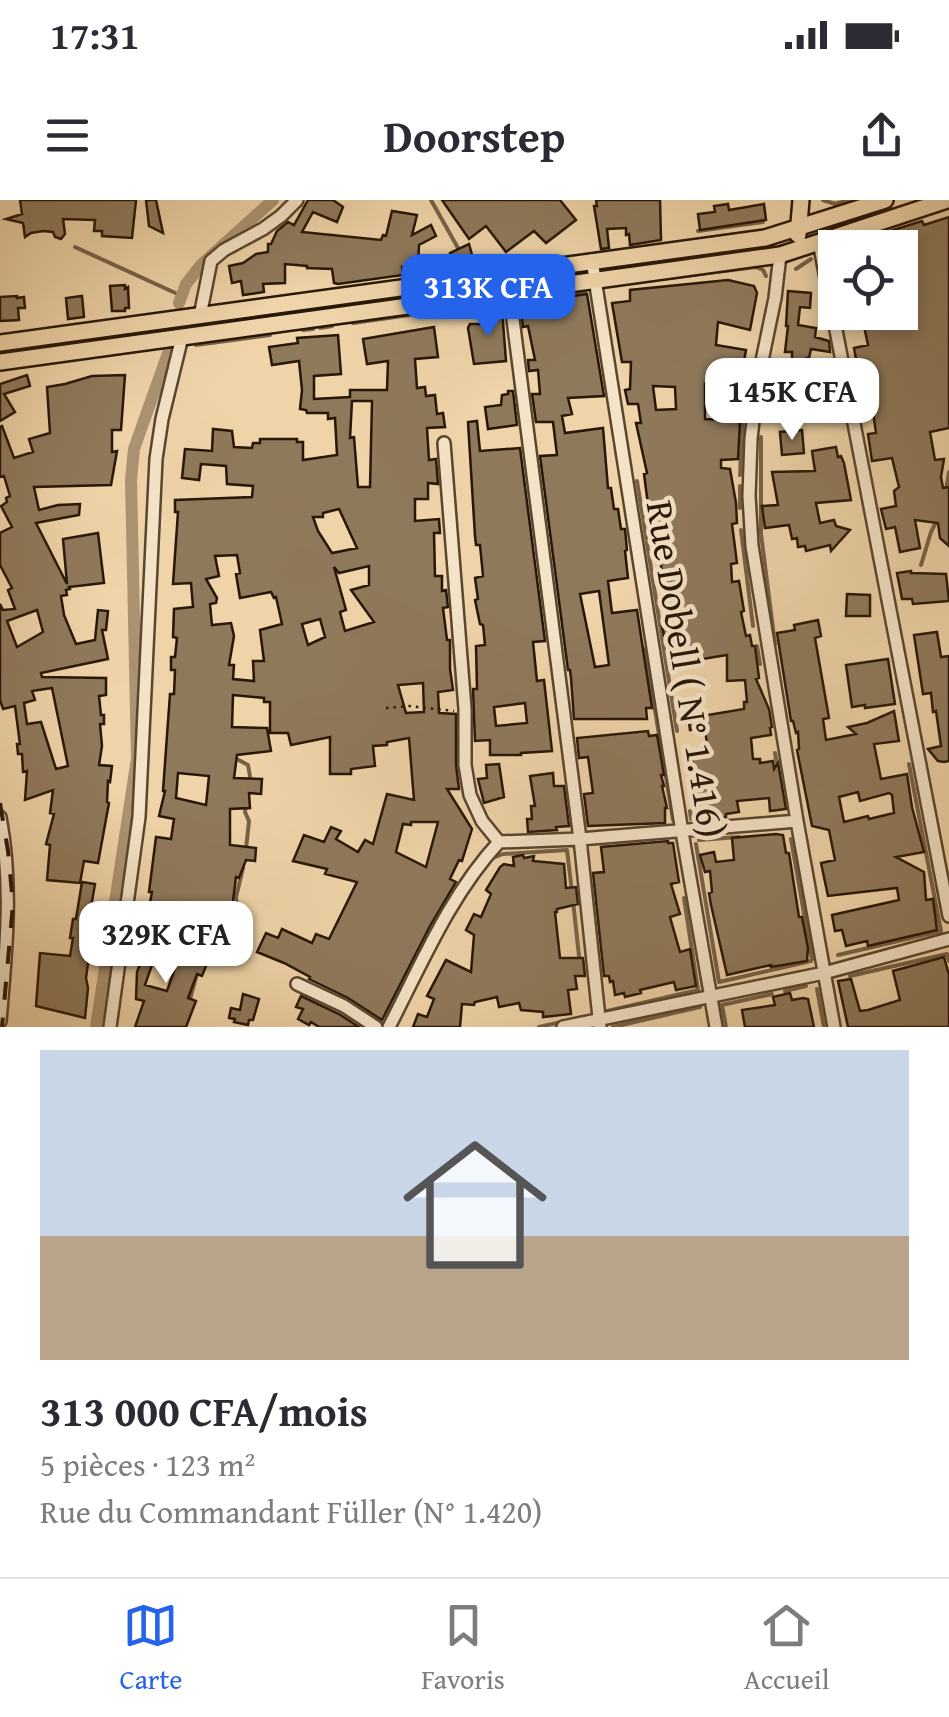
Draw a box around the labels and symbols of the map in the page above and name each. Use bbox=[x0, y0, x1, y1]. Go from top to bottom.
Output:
pin: 313K CFA bbox=[385, 254, 591, 339]
pin: 145K CFA bbox=[689, 358, 895, 443]
street label: Rue Dobell ( N° 1.416) bbox=[633, 497, 741, 841]
pin: 329K CFA bbox=[63, 901, 269, 986]

